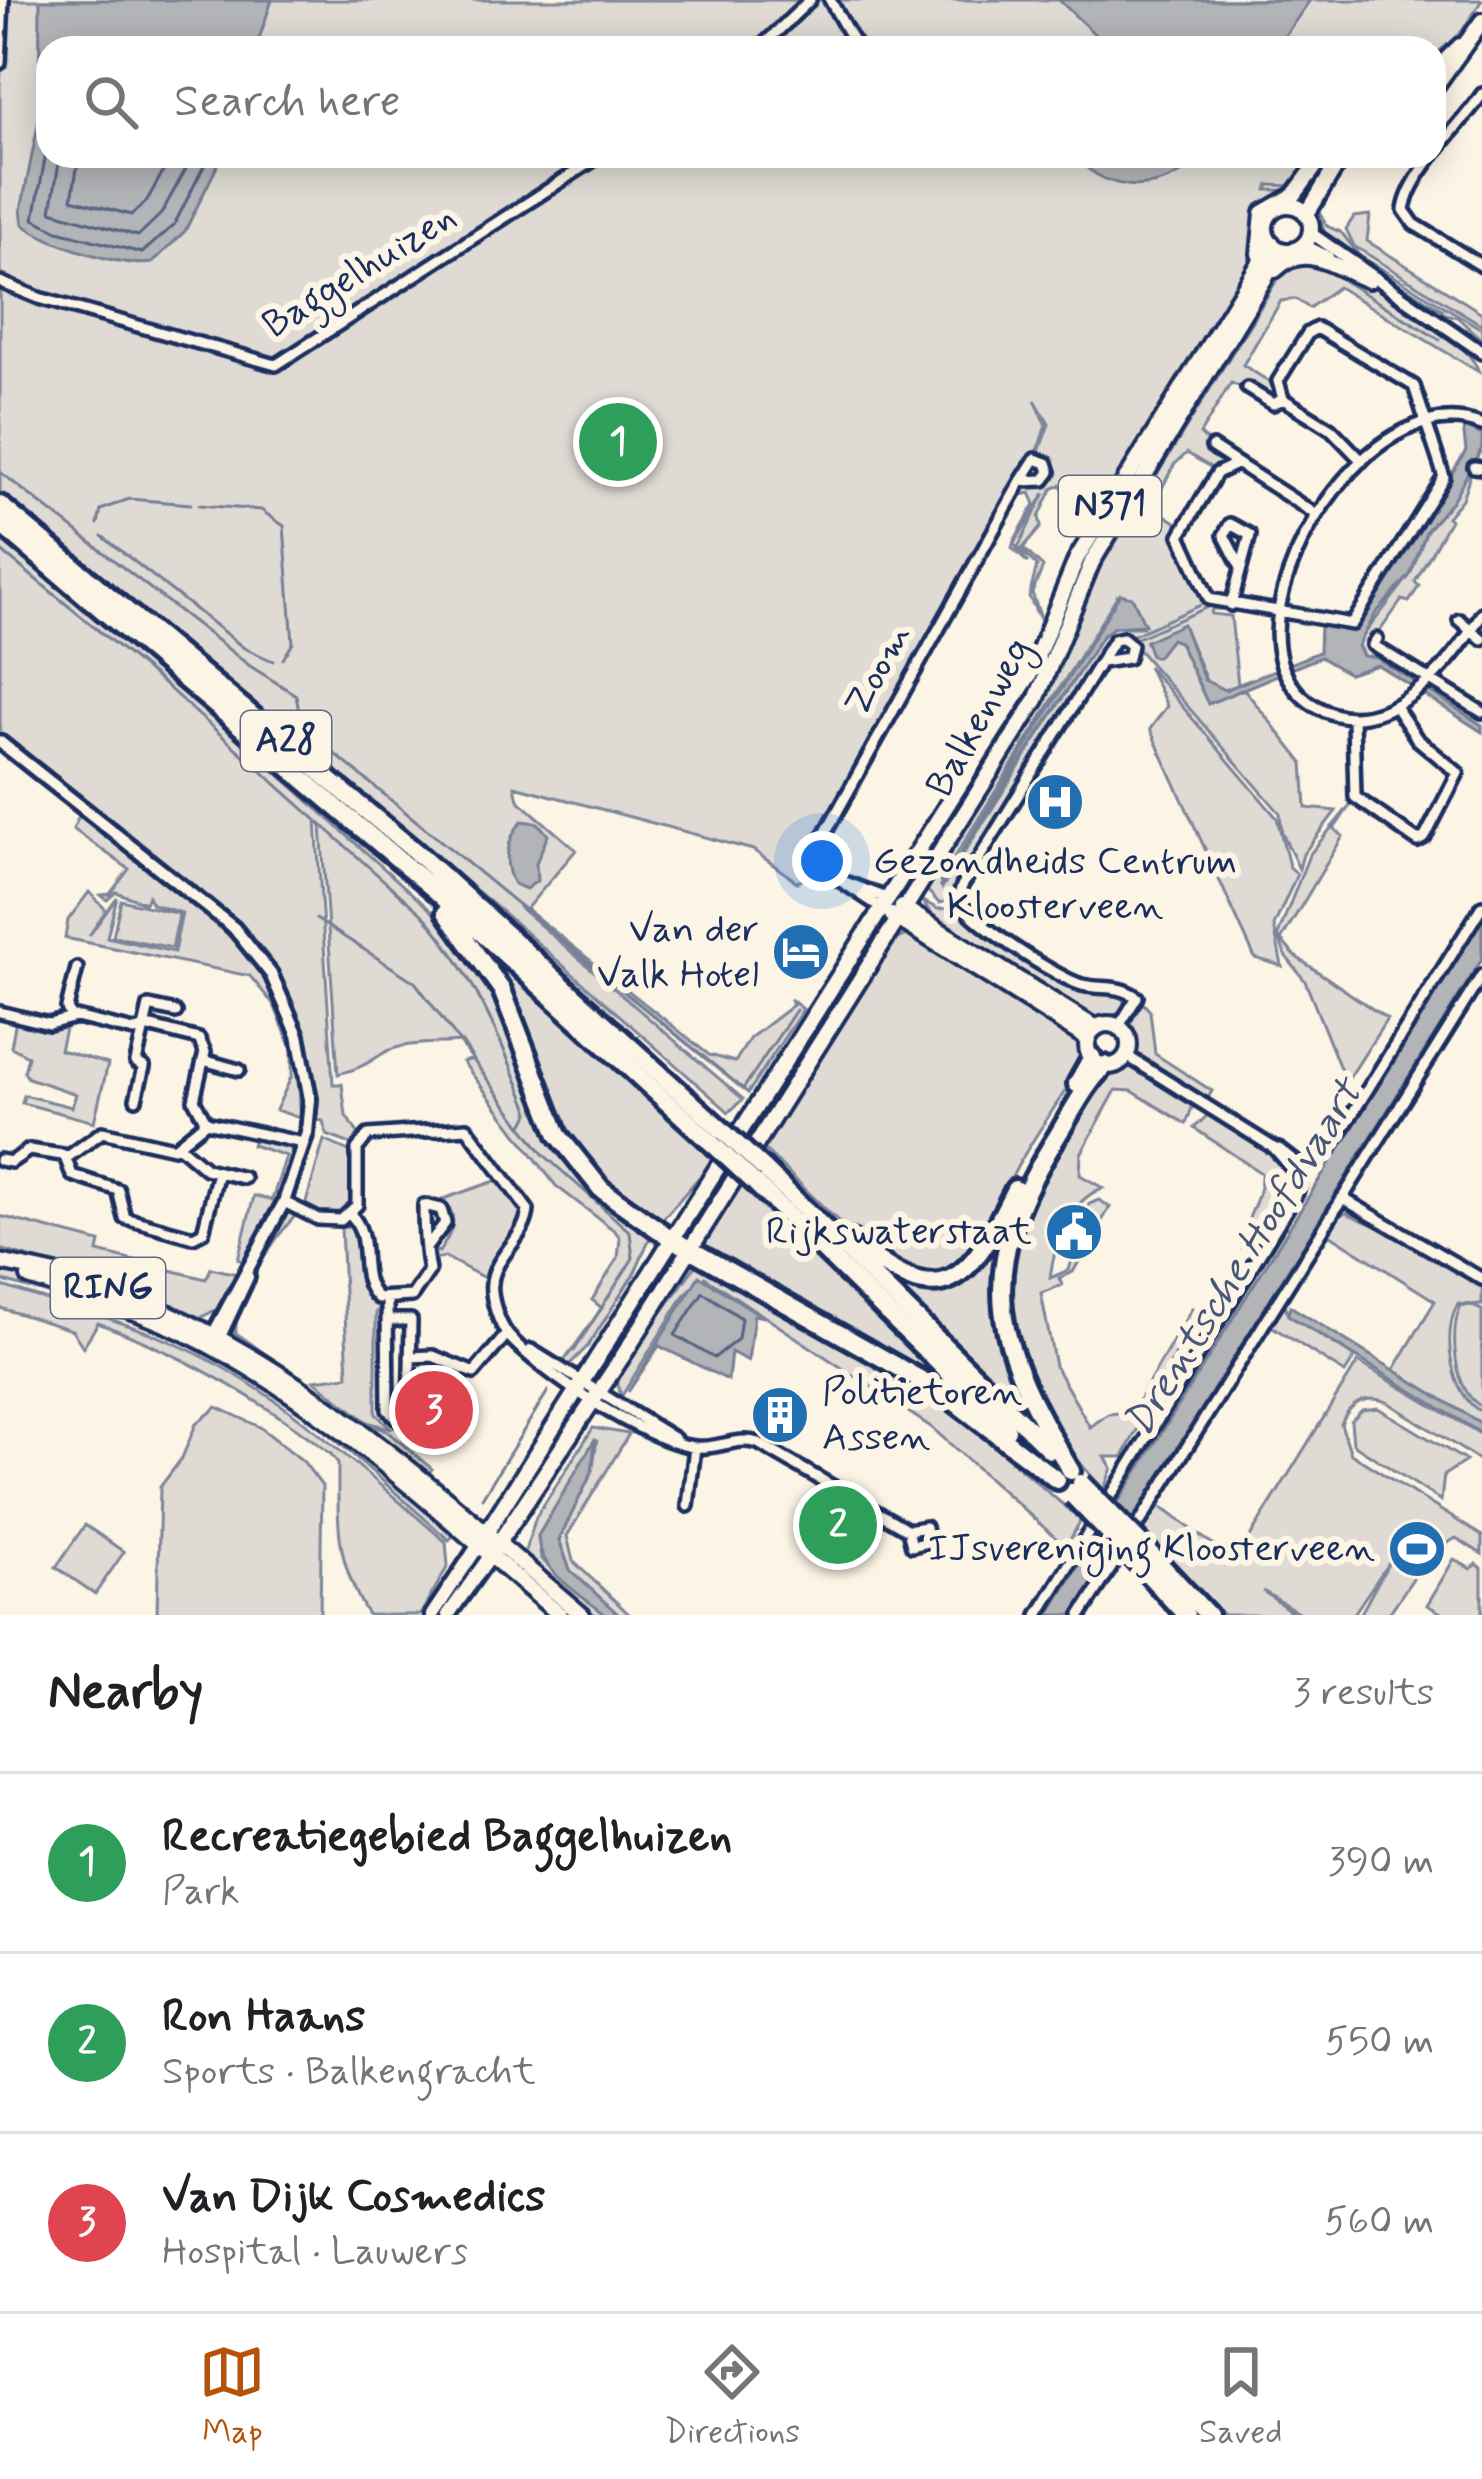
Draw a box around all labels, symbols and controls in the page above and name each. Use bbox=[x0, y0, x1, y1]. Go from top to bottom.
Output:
search box bbox=[36, 36, 1446, 168]
icon: search bbox=[78, 69, 144, 135]
text: Search here bbox=[174, 73, 401, 132]
street label: Baggelhuizen bbox=[254, 192, 468, 354]
pin: 1 bbox=[579, 397, 657, 487]
road number: N371 bbox=[1059, 476, 1161, 536]
street label: Zoom bbox=[833, 615, 925, 725]
street label: Balkenweg bbox=[915, 629, 1047, 808]
road number: A28 bbox=[241, 711, 331, 771]
hospital icon: Gezondheids Centrum Kloosterveen bbox=[1024, 771, 1086, 833]
your location bbox=[792, 831, 852, 891]
place label: Gezondheids Centrum Kloosterveen bbox=[873, 837, 1237, 933]
place label: Van der Valk Hotel bbox=[597, 905, 759, 1001]
hotel icon: Van der Valk Hotel bbox=[770, 921, 832, 983]
water label: Drentsche Hoofdvaart bbox=[1112, 1067, 1378, 1448]
public building icon: Rijkswaterstaat bbox=[1043, 1201, 1105, 1263]
place label: Rijkswaterstaat bbox=[766, 1207, 1032, 1258]
road number: RING bbox=[51, 1258, 165, 1318]
pin: 3 bbox=[395, 1365, 473, 1455]
place label: Politietoren Assen bbox=[822, 1368, 1022, 1464]
building icon: Politietoren Assen bbox=[749, 1384, 811, 1446]
pin: 2 bbox=[799, 1480, 877, 1570]
sports icon: IJsvereniging Kloosterveen bbox=[1386, 1518, 1448, 1580]
place label: IJsvereniging Kloosterveen bbox=[928, 1524, 1375, 1578]
text: Nearby bbox=[48, 1660, 203, 1726]
text: 3 results bbox=[1293, 1668, 1434, 1719]
text: Recreatiegebied Baggelhuizen bbox=[162, 1808, 732, 1867]
text: 1 bbox=[78, 1837, 96, 1888]
text: 390 m bbox=[1328, 1837, 1434, 1888]
text: Park bbox=[162, 1867, 240, 1918]
text: Ron Haans bbox=[162, 1988, 365, 2047]
text: 2 bbox=[77, 2017, 97, 2068]
text: 550 m bbox=[1325, 2017, 1434, 2068]
text: Sports · Balkengracht bbox=[162, 2047, 536, 2098]
text: Van Dijk Cosmedics bbox=[162, 2168, 545, 2227]
text: 3 bbox=[78, 2197, 96, 2248]
text: 560 m bbox=[1324, 2197, 1434, 2248]
text: Hospital · Lauwers bbox=[162, 2227, 468, 2278]
tab: Map bbox=[199, 2339, 265, 2455]
tab: Directions bbox=[664, 2339, 800, 2455]
tab: Saved bbox=[1199, 2339, 1283, 2455]

